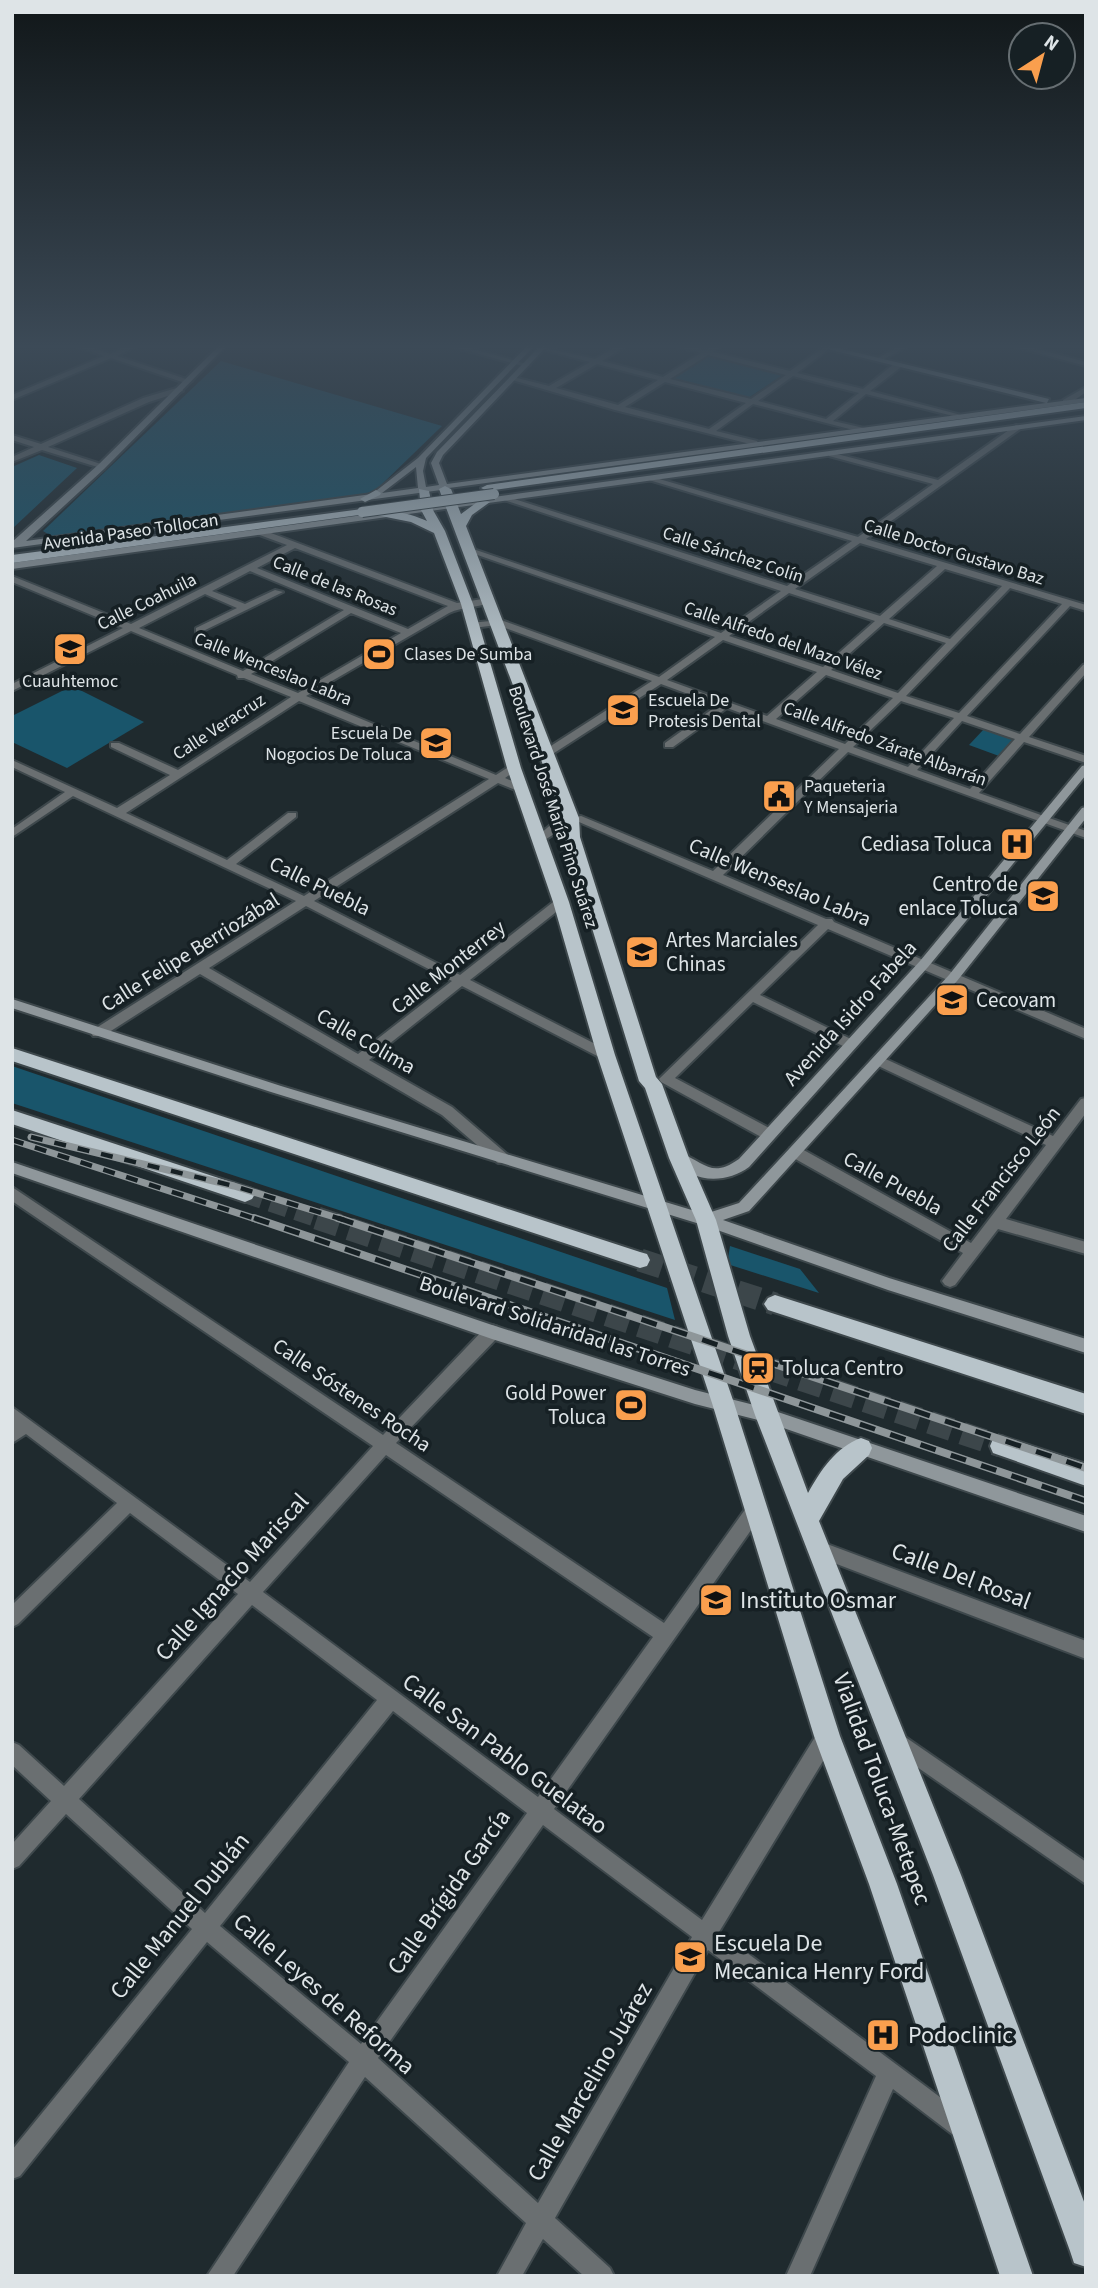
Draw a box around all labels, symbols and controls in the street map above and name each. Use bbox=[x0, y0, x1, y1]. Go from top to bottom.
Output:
north arrow bbox=[1007, 21, 1077, 91]
text: N bbox=[1038, 29, 1064, 58]
street label: Avenida Paseo Tollocan bbox=[42, 507, 220, 557]
street label: Calle Doctor Gustavo Baz bbox=[861, 513, 1047, 591]
street label: Calle Sánchez Colín bbox=[659, 520, 807, 590]
street label: Calle de las Rosas bbox=[269, 550, 401, 622]
street label: Calle Coahuila bbox=[93, 567, 201, 637]
street label: Calle Alfredo del Mazo Vélez bbox=[680, 595, 886, 687]
street label: Calle Wenceslao Labra bbox=[190, 626, 356, 712]
school or university icon: Cuauhtemoc bbox=[51, 630, 89, 668]
sports icon: Clases De Sumba bbox=[360, 635, 398, 673]
place label: Clases De Sumba bbox=[404, 642, 532, 667]
place label: Cuauhtemoc bbox=[22, 669, 118, 694]
street label: Boulevard José María Pino Suárez bbox=[502, 683, 604, 932]
street label: Calle Veracruz bbox=[168, 688, 270, 766]
place label: Escuela De Protesis Dental bbox=[648, 688, 761, 734]
school or university icon: Escuela De Protesis Dental bbox=[604, 691, 642, 729]
street label: Calle Alfredo Zárate Albarrán bbox=[780, 696, 990, 792]
place label: Escuela De Nogocios De Toluca bbox=[265, 721, 412, 767]
school or university icon: Escuela De Nogocios De Toluca bbox=[417, 724, 455, 762]
place label: Paqueteria Y Mensajeria bbox=[803, 774, 898, 820]
public building icon: Paqueteria Y Mensajeria bbox=[760, 777, 798, 815]
hospital icon: Cediasa Toluca bbox=[998, 825, 1036, 863]
place label: Cediasa Toluca bbox=[861, 829, 992, 859]
street label: Calle Wenseslao Labra bbox=[684, 830, 876, 934]
street label: Calle Puebla bbox=[264, 849, 376, 923]
place label: Centro de enlace Toluca bbox=[898, 869, 1018, 923]
school or university icon: Centro de enlace Toluca bbox=[1024, 877, 1062, 915]
street label: Calle Felipe Berriozábal bbox=[95, 885, 285, 1019]
street label: Calle Monterrey bbox=[384, 913, 512, 1021]
place label: Artes Marciales Chinas bbox=[666, 925, 798, 979]
school or university icon: Artes Marciales Chinas bbox=[623, 933, 661, 971]
street label: Avenida Isidro Fabela bbox=[776, 934, 924, 1092]
school or university icon: Cecovam bbox=[933, 981, 971, 1019]
place label: Cecovam bbox=[976, 985, 1056, 1015]
street label: Calle Colima bbox=[311, 1001, 421, 1081]
street label: Calle Francisco León bbox=[934, 1100, 1068, 1258]
street label: Calle Puebla bbox=[838, 1143, 948, 1223]
street label: Boulevard Solidaridad las Torres bbox=[416, 1268, 695, 1384]
street label: Calle Sóstenes Rocha bbox=[267, 1331, 437, 1459]
station icon: Toluca Centro bbox=[739, 1349, 777, 1387]
place label: Toluca Centro bbox=[782, 1353, 904, 1383]
place label: Gold Power Toluca bbox=[505, 1378, 607, 1432]
sports icon: Gold Power Toluca bbox=[612, 1386, 650, 1424]
street label: Calle Ignacio Mariscal bbox=[147, 1485, 317, 1669]
street label: Calle Del Rosal bbox=[886, 1533, 1036, 1619]
school or university icon: Instituto Osmar bbox=[697, 1581, 735, 1619]
place label: Instituto Osmar bbox=[740, 1583, 897, 1618]
street label: Calle San Pablo Guelatao bbox=[395, 1665, 615, 1843]
street label: Vialidad Toluca-Metepec bbox=[824, 1668, 940, 1910]
street label: Calle Brígida García bbox=[379, 1802, 519, 1982]
street label: Calle Manuel Dublán bbox=[102, 1825, 258, 2007]
street label: Calle Leyes de Reforma bbox=[225, 1905, 423, 2083]
place label: Escuela De Mecanica Henry Ford bbox=[714, 1926, 924, 1989]
school or university icon: Escuela De Mecanica Henry Ford bbox=[671, 1938, 709, 1976]
street label: Calle Marcelino Juárez bbox=[519, 1976, 661, 2188]
hospital icon: Podoclinic bbox=[864, 2016, 902, 2054]
place label: Podoclinic bbox=[908, 2018, 1013, 2053]

